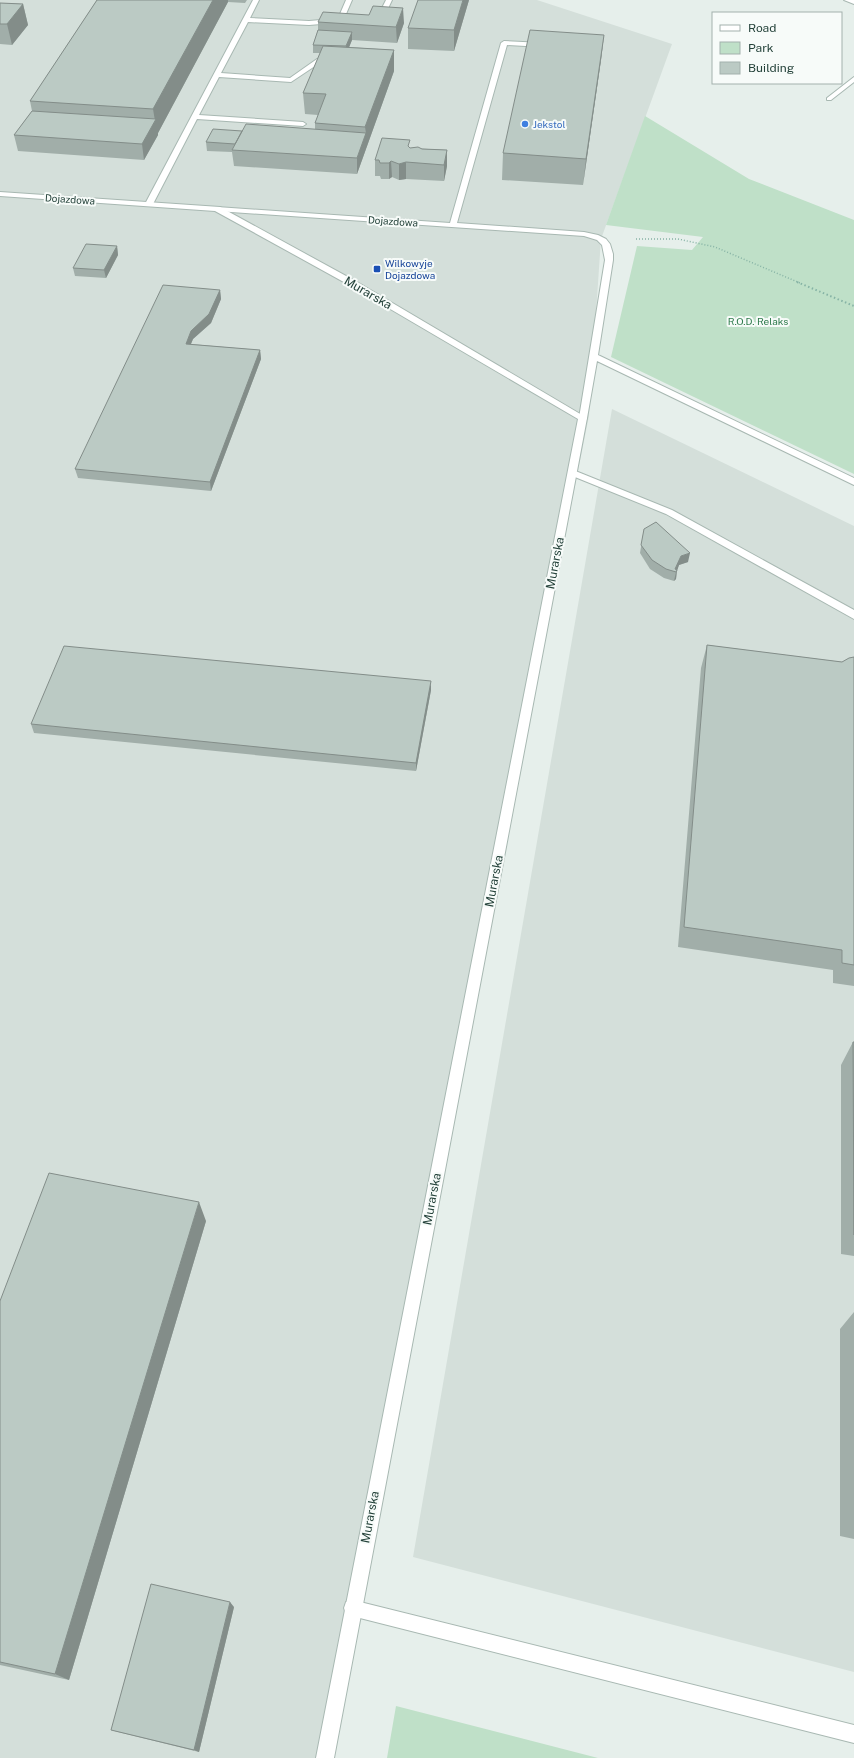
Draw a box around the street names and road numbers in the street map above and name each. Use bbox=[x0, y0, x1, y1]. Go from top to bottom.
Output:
street label: Dojazdowa bbox=[45, 191, 95, 207]
street label: Dojazdowa bbox=[368, 213, 418, 229]
street label: Murarska bbox=[342, 274, 394, 312]
street label: Murarska bbox=[543, 536, 567, 590]
street label: Murarska bbox=[482, 854, 506, 908]
street label: Murarska bbox=[420, 1172, 444, 1226]
street label: Murarska bbox=[358, 1490, 382, 1544]

